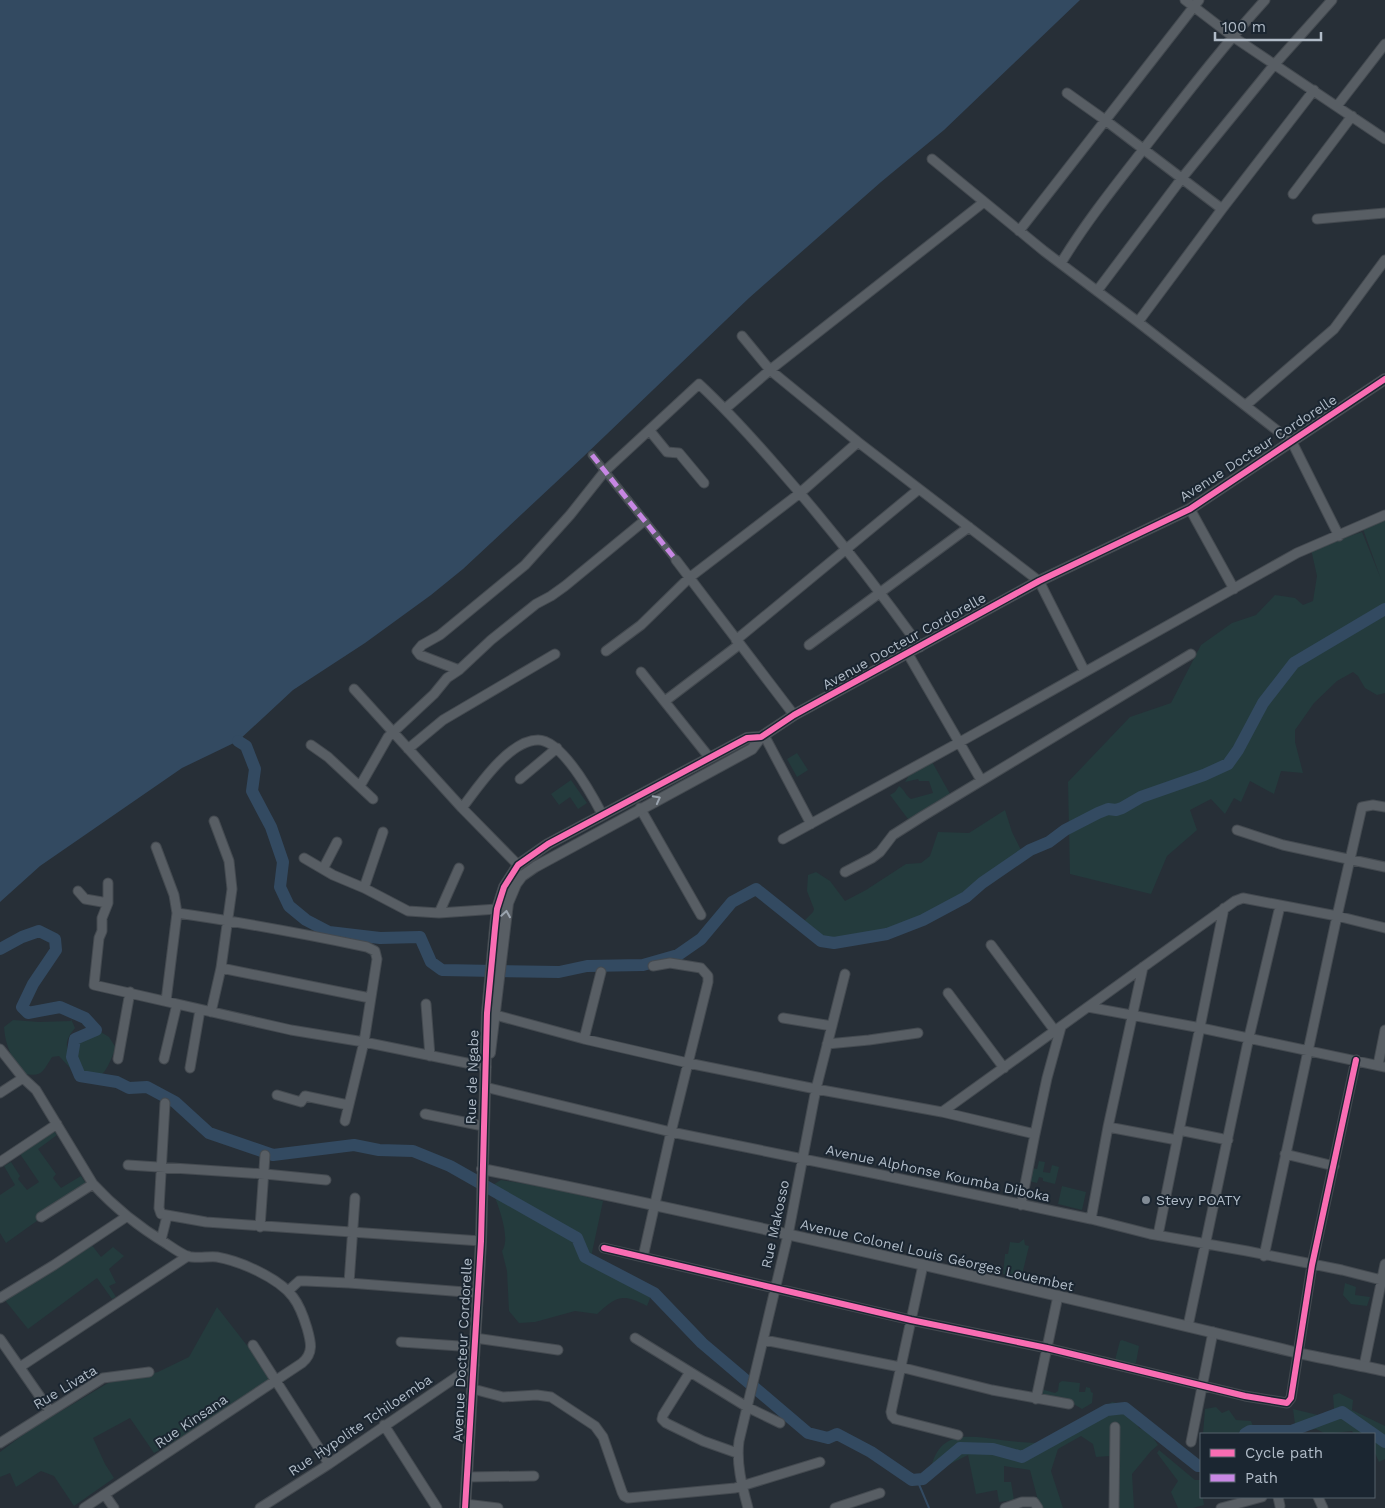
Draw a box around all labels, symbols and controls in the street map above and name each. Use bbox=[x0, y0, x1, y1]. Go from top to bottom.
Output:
scale bar bbox=[1215, 10, 1321, 42]
text: 100 m bbox=[1222, 18, 1266, 36]
street label: Avenue Docteur Cordorelle bbox=[1176, 391, 1340, 505]
street label: Avenue Docteur Cordorelle bbox=[820, 589, 988, 693]
one-way arrow bbox=[652, 796, 661, 806]
one-way arrow bbox=[501, 910, 511, 919]
street label: Rue de Ngabe bbox=[462, 1029, 482, 1125]
street label: Avenue Alphonse Koumba Diboka bbox=[824, 1141, 1052, 1205]
street label: Rue Makosso bbox=[758, 1178, 792, 1270]
place label: Stevy POATY bbox=[1156, 1192, 1241, 1208]
marker: Stevy POATY bbox=[1140, 1194, 1152, 1206]
street label: Avenue Colonel Louis Géorges Louembet bbox=[799, 1216, 1075, 1294]
street label: Avenue Docteur Cordorelle bbox=[449, 1258, 475, 1442]
street label: Rue Livata bbox=[30, 1362, 100, 1412]
street label: Rue Hypolite Tchiloemba bbox=[285, 1371, 435, 1479]
street label: Rue Kinsana bbox=[152, 1391, 230, 1451]
legend bbox=[1200, 1433, 1375, 1498]
text: Cycle path bbox=[1245, 1444, 1323, 1462]
text: Path bbox=[1245, 1469, 1278, 1487]

